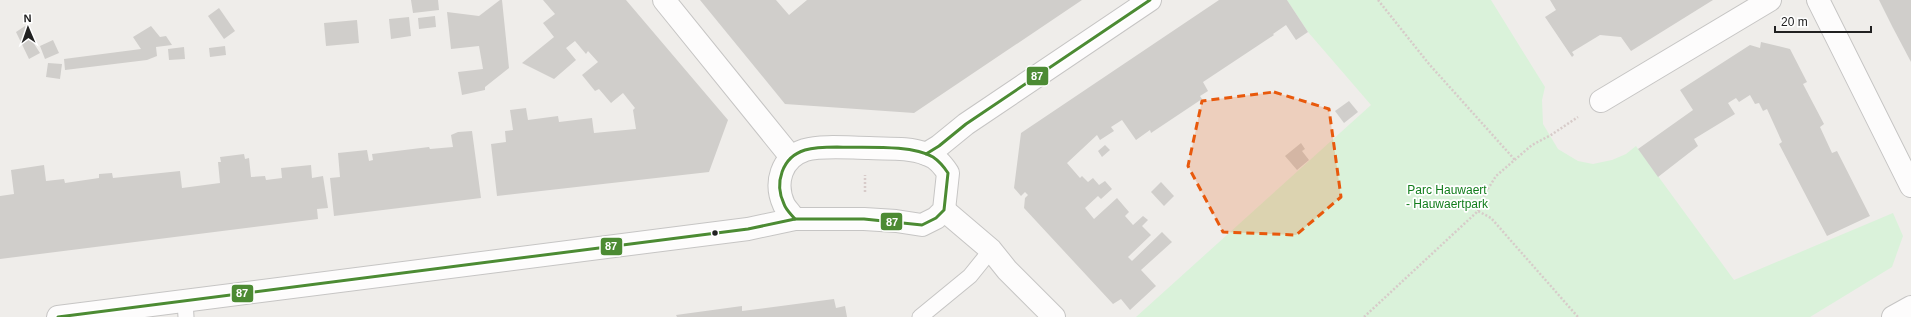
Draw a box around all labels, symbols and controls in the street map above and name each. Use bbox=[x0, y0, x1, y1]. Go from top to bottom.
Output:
north arrow bbox=[8, 8, 48, 48]
scale bar bbox=[1775, 8, 1871, 34]
text: N bbox=[23, 12, 32, 24]
text: 20 m bbox=[1781, 15, 1808, 29]
line badge: 87 bbox=[1026, 66, 1049, 86]
text: 87 bbox=[1031, 70, 1043, 82]
park label: Parc Hauwaert - Hauwaertpark bbox=[1406, 183, 1489, 211]
line badge: 87 bbox=[880, 212, 903, 231]
text: 87 bbox=[886, 216, 898, 228]
unlabelled marker bbox=[710, 228, 720, 238]
line badge: 87 bbox=[600, 237, 623, 256]
text: 87 bbox=[605, 240, 617, 252]
line badge: 87 bbox=[231, 284, 254, 303]
text: 87 bbox=[236, 287, 248, 299]

